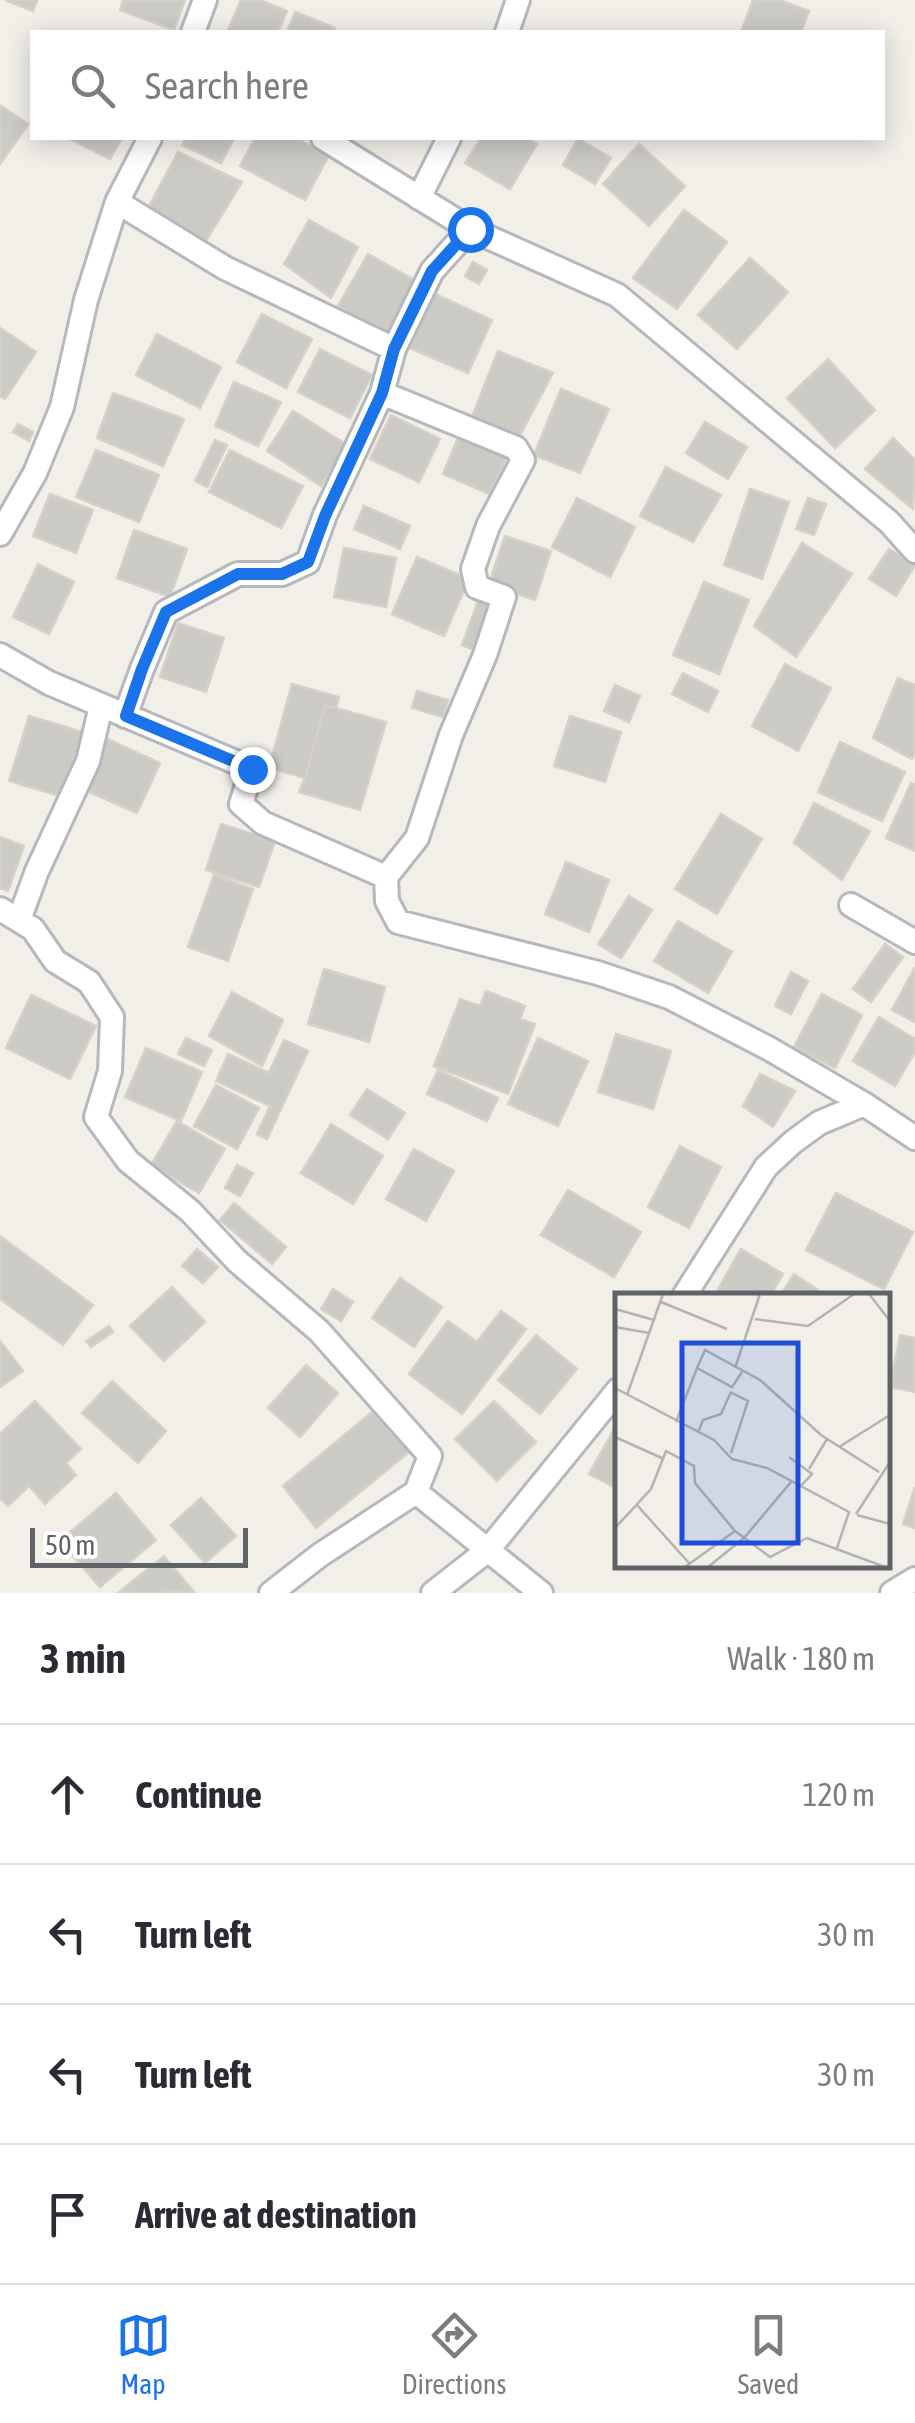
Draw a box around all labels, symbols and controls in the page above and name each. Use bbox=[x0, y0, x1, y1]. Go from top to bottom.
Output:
search box bbox=[30, 30, 885, 140]
icon: search bbox=[65, 58, 120, 113]
text: Search here bbox=[145, 64, 309, 107]
route start bbox=[448, 207, 494, 253]
route end bbox=[230, 747, 276, 793]
inset map bbox=[615, 1293, 890, 1568]
scale bar bbox=[30, 1523, 248, 1568]
text: 50 m bbox=[45, 1529, 95, 1561]
text: 3 min bbox=[40, 1634, 126, 1682]
text: Walk · 180 m bbox=[727, 1640, 875, 1677]
icon: ahead bbox=[40, 1767, 95, 1822]
text: Continue bbox=[135, 1773, 262, 1816]
text: 120 m bbox=[802, 1776, 875, 1813]
icon: left bbox=[40, 1907, 95, 1962]
text: Turn left bbox=[135, 1913, 251, 1956]
text: 30 m bbox=[817, 1916, 875, 1953]
icon: left bbox=[40, 2047, 95, 2102]
text: Turn left bbox=[135, 2053, 251, 2096]
text: 30 m bbox=[817, 2056, 875, 2093]
icon: arrive bbox=[40, 2187, 95, 2242]
text: Arrive at destination bbox=[135, 2193, 417, 2236]
tab: Map bbox=[116, 2308, 171, 2400]
tab: Directions bbox=[402, 2308, 506, 2400]
tab: Saved bbox=[738, 2308, 799, 2400]

